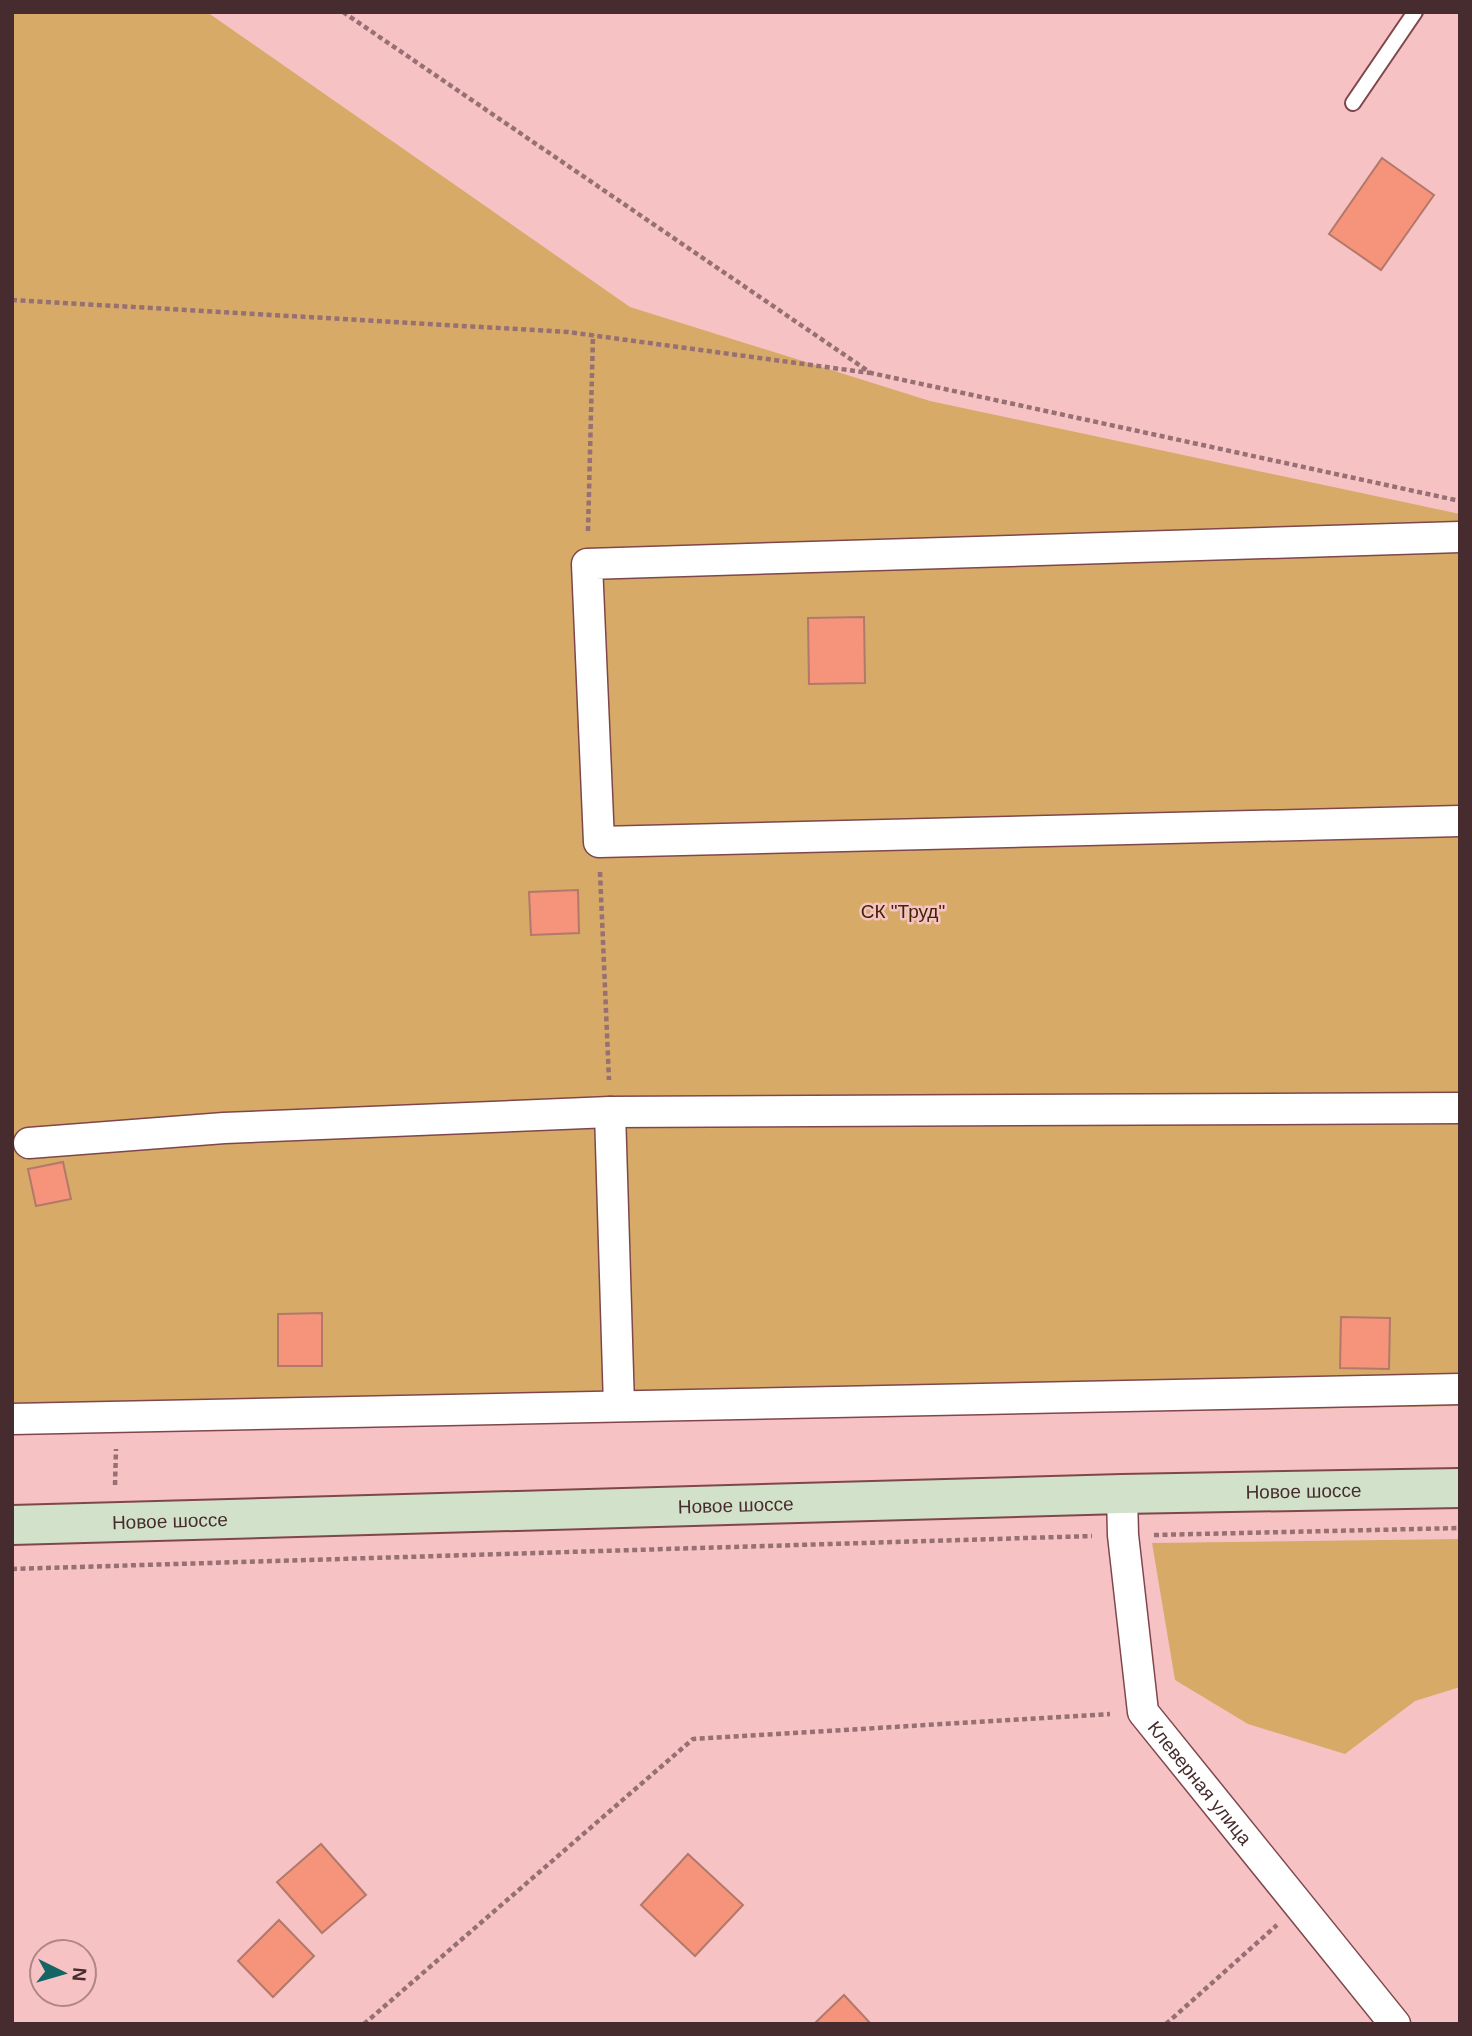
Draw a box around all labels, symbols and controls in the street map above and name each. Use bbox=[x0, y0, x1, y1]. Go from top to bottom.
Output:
park label: СК "Труд" bbox=[861, 901, 945, 922]
street label: Новое шоссе bbox=[1245, 1480, 1362, 1503]
street label: Новое шоссе bbox=[677, 1493, 794, 1517]
street label: Новое шоссе bbox=[112, 1509, 228, 1533]
street label: Клеверная улица bbox=[1144, 1717, 1256, 1849]
north arrow bbox=[28, 1938, 98, 2008]
text: N bbox=[68, 1967, 90, 1982]

